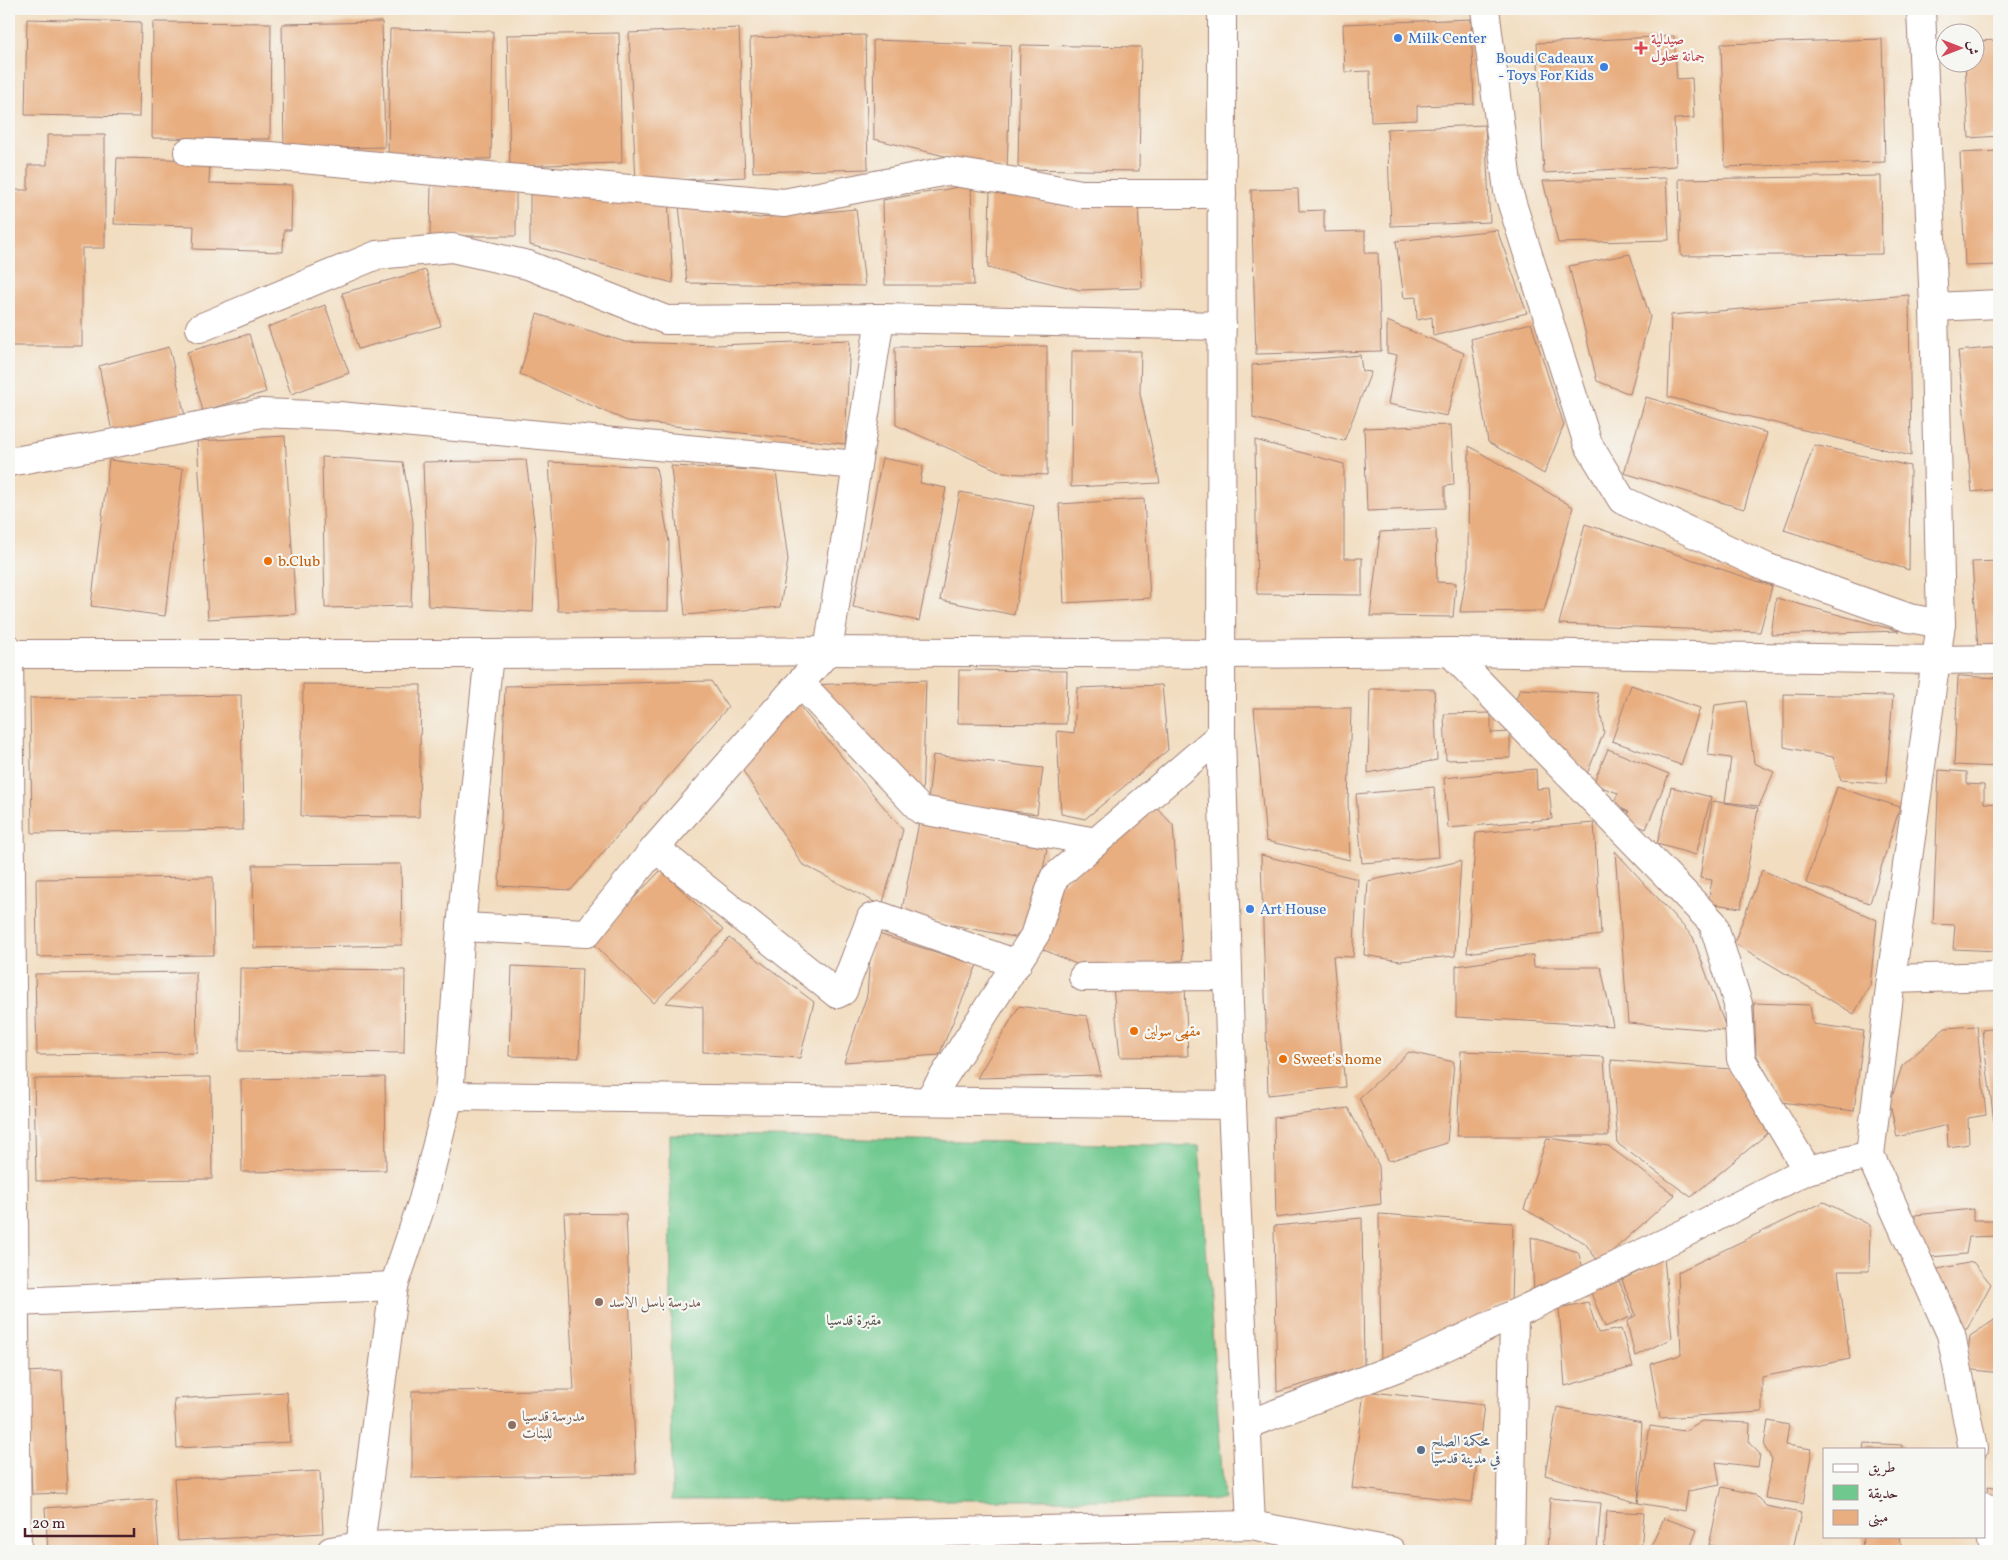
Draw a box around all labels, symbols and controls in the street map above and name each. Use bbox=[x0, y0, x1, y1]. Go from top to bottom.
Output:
north arrow bbox=[1936, 22, 1986, 72]
place label: Milk Center bbox=[1408, 29, 1487, 50]
place label: صيدلية جمانة سحلول bbox=[1651, 30, 1705, 68]
marker: Milk Center bbox=[1392, 32, 1404, 44]
text: ش bbox=[1962, 41, 1981, 55]
marker: صيدلية جمانة سحلول bbox=[1635, 42, 1647, 54]
place label: Boudi Cadeaux - Toys For Kids bbox=[1496, 49, 1594, 87]
marker: Boudi Cadeaux - Toys For Kids bbox=[1598, 61, 1610, 73]
place label: b.Club bbox=[278, 552, 320, 573]
marker: b.Club bbox=[262, 555, 274, 567]
place label: Art House bbox=[1260, 900, 1326, 921]
marker: Art House bbox=[1244, 903, 1256, 915]
place label: مقهى سولين bbox=[1144, 1022, 1201, 1043]
marker: مقهى سولين bbox=[1128, 1025, 1140, 1037]
place label: Sweet's home bbox=[1293, 1050, 1382, 1071]
marker: Sweet's home bbox=[1277, 1053, 1289, 1065]
place label: مدرسة باسل الاسد bbox=[609, 1293, 701, 1314]
marker: مدرسة باسل الاسد bbox=[593, 1296, 605, 1308]
park label: مقبرة قدسيا bbox=[826, 1311, 882, 1332]
place label: مدرسة قدسيا للبنات bbox=[522, 1407, 585, 1445]
marker: مدرسة قدسيا للبنات bbox=[506, 1419, 518, 1431]
place label: محكمة الصلح في مدينة قدسيا bbox=[1431, 1432, 1501, 1470]
marker: محكمة الصلح في مدينة قدسيا bbox=[1415, 1444, 1427, 1456]
legend bbox=[1823, 1448, 1986, 1538]
text: طريق bbox=[1868, 1458, 1895, 1479]
text: حديقة bbox=[1868, 1484, 1898, 1505]
scale bar bbox=[25, 1505, 134, 1537]
text: مبنى bbox=[1868, 1508, 1888, 1529]
text: 20 m bbox=[32, 1514, 65, 1535]

